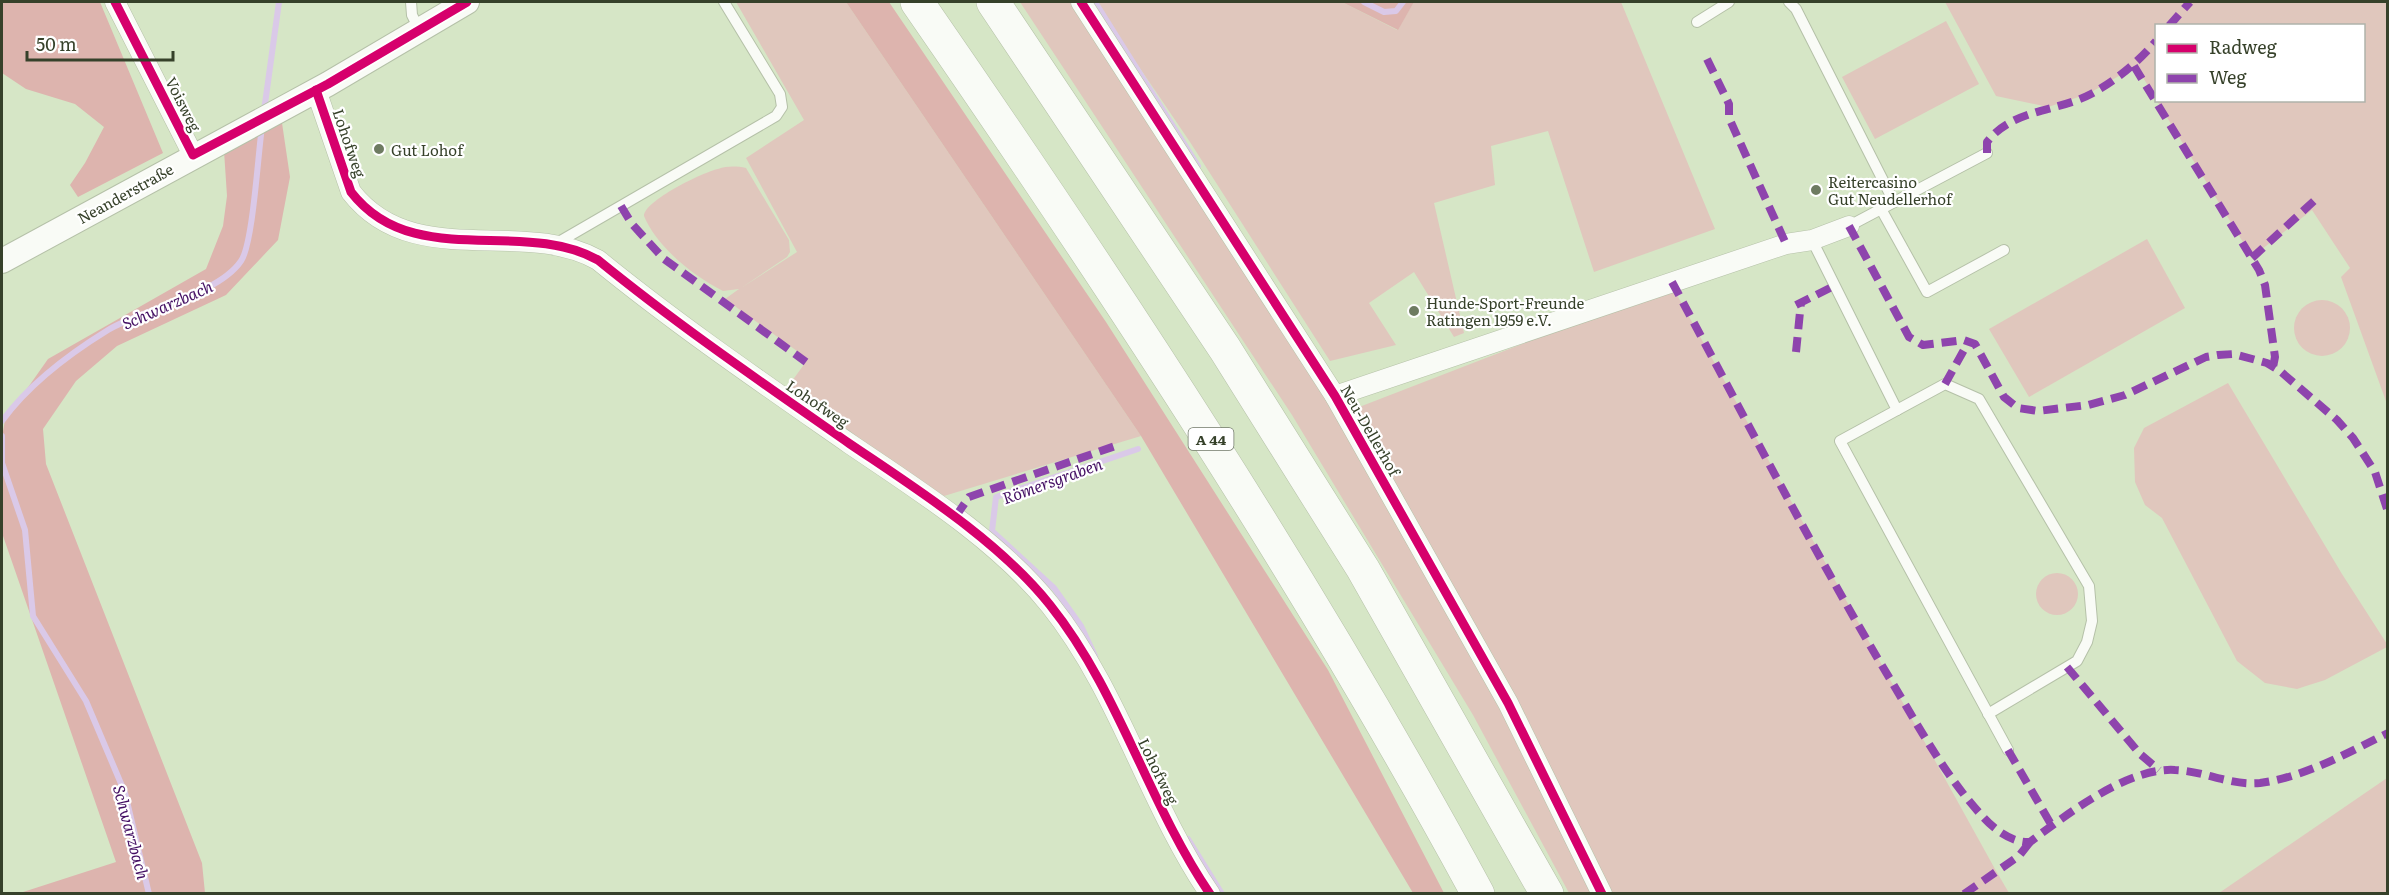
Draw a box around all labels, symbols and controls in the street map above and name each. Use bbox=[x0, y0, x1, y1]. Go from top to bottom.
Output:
scale bar bbox=[27, 24, 172, 62]
legend bbox=[2155, 24, 2365, 102]
text: 50 m bbox=[36, 30, 77, 57]
text: Radweg bbox=[2209, 33, 2278, 60]
text: Weg bbox=[2209, 63, 2247, 90]
street label: Voisweg bbox=[160, 73, 208, 136]
street label: Lohofweg bbox=[328, 106, 373, 181]
place label: Gut Lohof bbox=[391, 138, 464, 161]
marker: Gut Lohof bbox=[372, 142, 386, 156]
street label: Neanderstraße bbox=[73, 157, 177, 229]
place label: Reitercasino Gut Neudellerhof bbox=[1828, 170, 1953, 210]
marker: Reitercasino Gut Neudellerhof bbox=[1809, 183, 1823, 197]
water label: Schwarzbach bbox=[118, 273, 217, 335]
place label: Hunde-Sport-Freunde Ratingen 1959 e.V. bbox=[1426, 291, 1585, 331]
marker: Hunde-Sport-Freunde Ratingen 1959 e.V. bbox=[1407, 304, 1421, 318]
street label: Lohofweg bbox=[782, 374, 855, 433]
street label: Neu-Dellerhof bbox=[1336, 380, 1407, 481]
road number: A 44 bbox=[1188, 428, 1234, 450]
water label: Römersgraben bbox=[999, 451, 1106, 509]
street label: Lohofweg bbox=[1133, 734, 1185, 809]
water label: Schwarzbach bbox=[108, 782, 156, 883]

